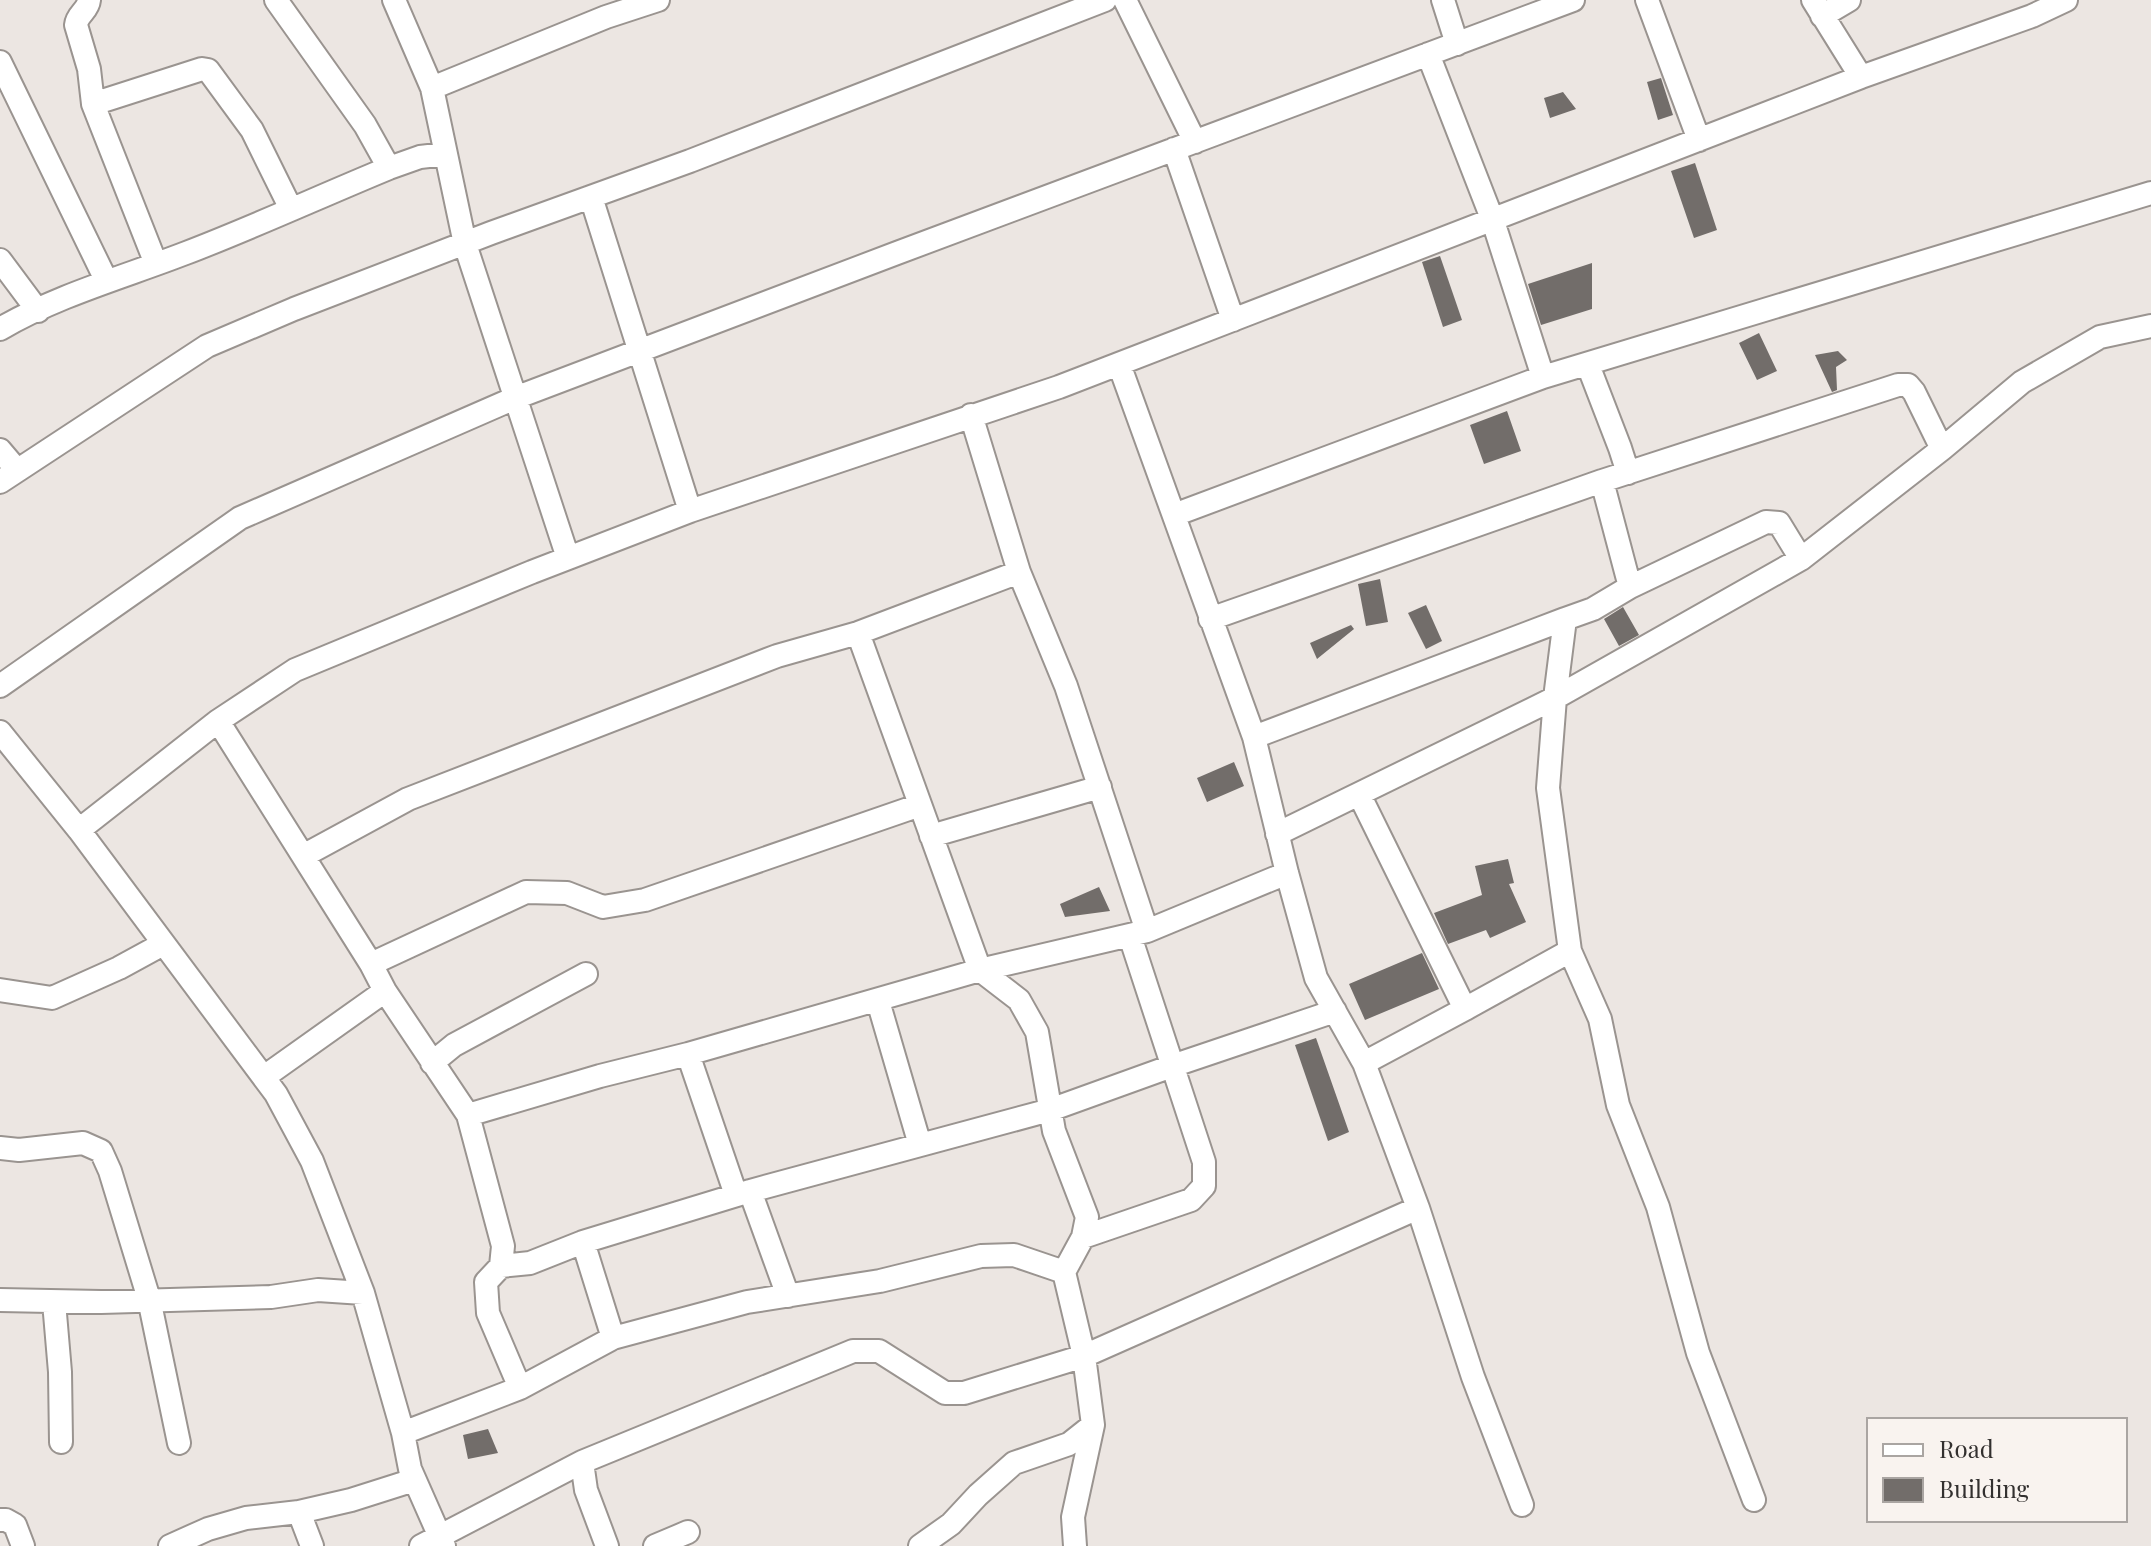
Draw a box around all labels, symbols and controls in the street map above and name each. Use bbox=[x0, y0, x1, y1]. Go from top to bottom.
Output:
legend bbox=[1867, 1418, 2127, 1522]
text: Road bbox=[1939, 1432, 1994, 1464]
text: Building bbox=[1939, 1472, 2030, 1504]

